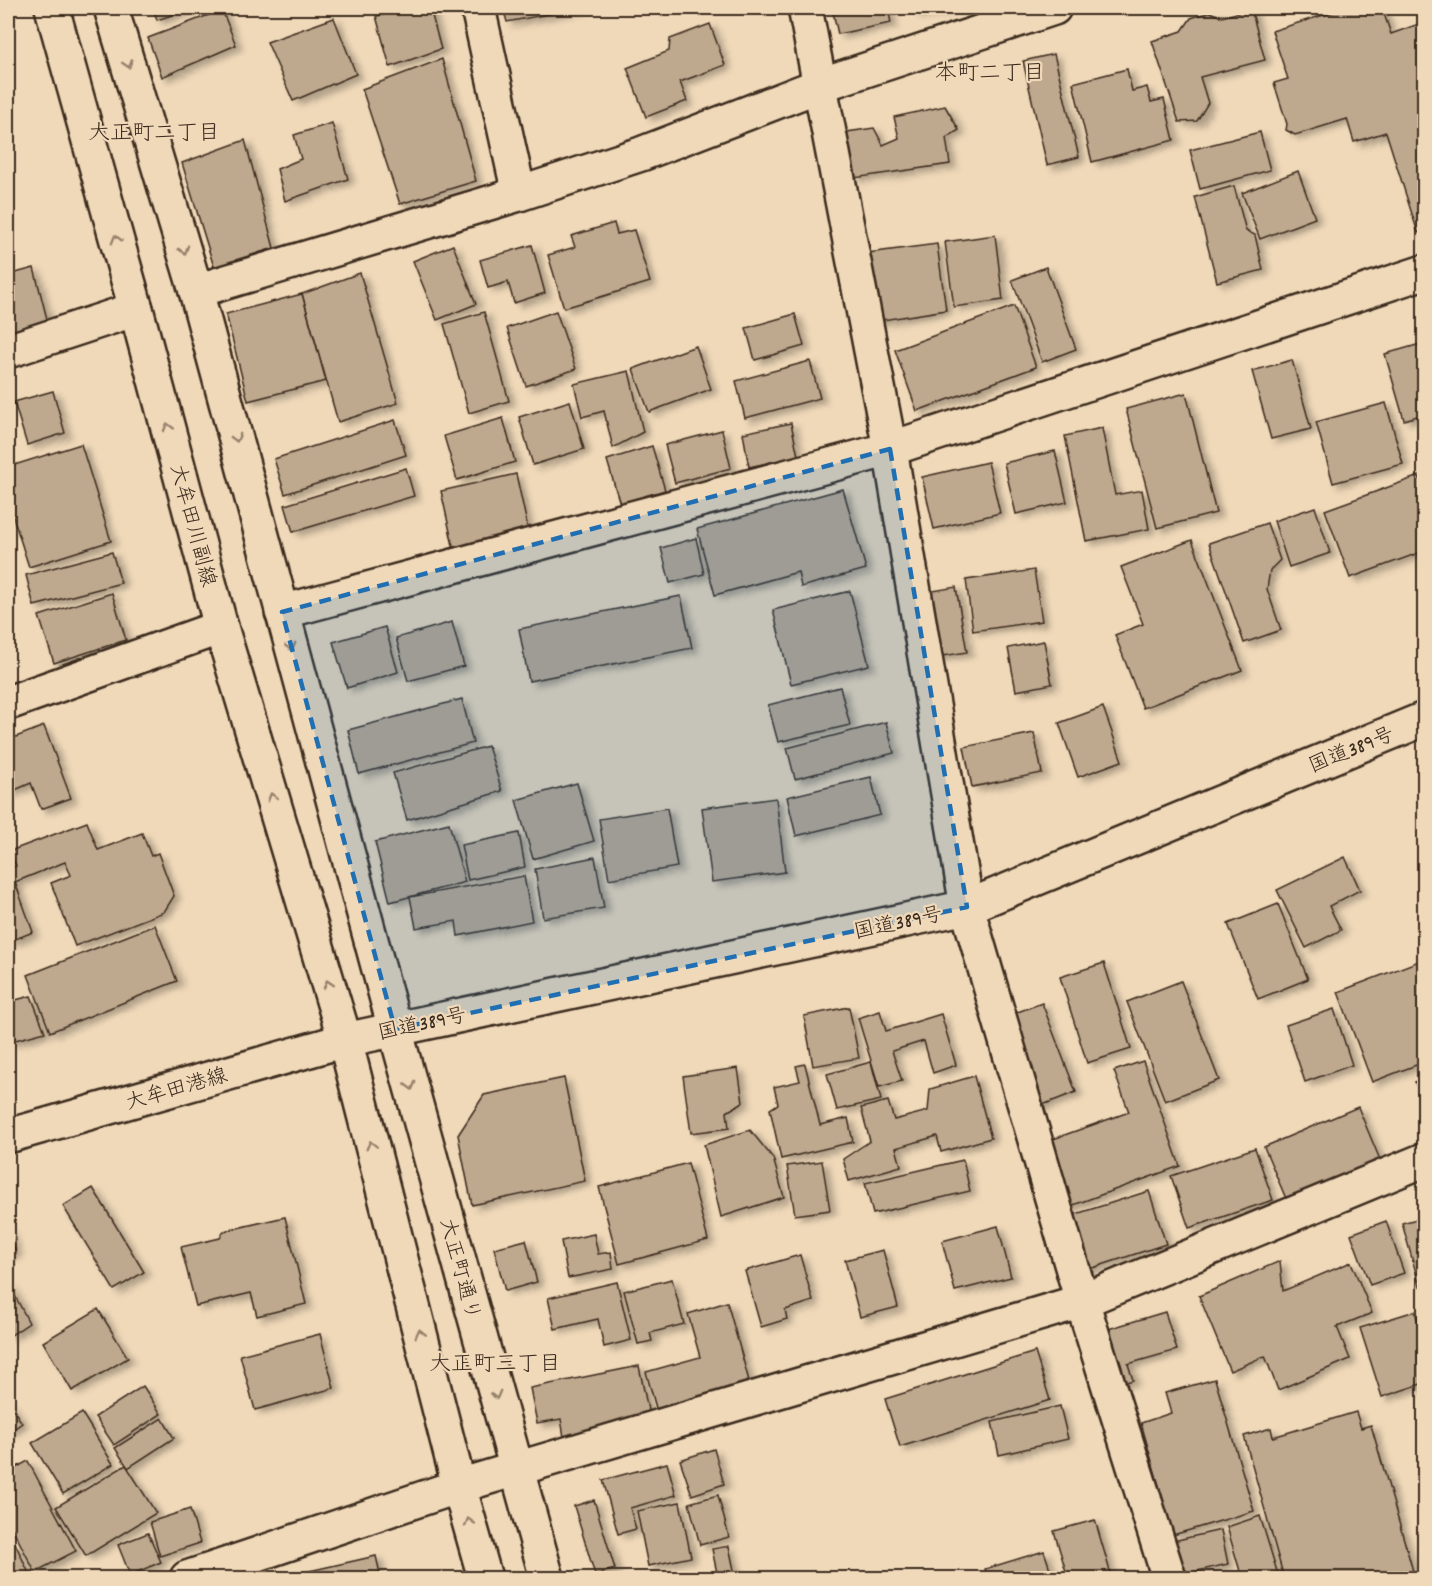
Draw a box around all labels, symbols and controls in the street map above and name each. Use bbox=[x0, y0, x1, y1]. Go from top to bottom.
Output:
one-way arrow bbox=[121, 58, 133, 68]
district label: 本町二丁目 bbox=[935, 59, 1045, 90]
district label: 大正町二丁目 bbox=[88, 119, 220, 150]
one-way arrow bbox=[111, 234, 124, 244]
one-way arrow bbox=[177, 244, 189, 255]
one-way arrow bbox=[162, 422, 175, 432]
one-way arrow bbox=[228, 433, 241, 443]
street label: 大牟田川副線 bbox=[160, 461, 222, 591]
one-way arrow bbox=[284, 642, 297, 652]
street label: 国道389号 bbox=[1305, 721, 1400, 783]
one-way arrow bbox=[267, 792, 279, 803]
street label: 国道389号 bbox=[851, 901, 946, 949]
one-way arrow bbox=[323, 979, 335, 990]
street label: 国道389号 bbox=[375, 1002, 470, 1050]
street label: 大牟田港線 bbox=[122, 1062, 231, 1120]
one-way arrow bbox=[403, 1080, 416, 1090]
one-way arrow bbox=[366, 1140, 379, 1150]
street label: 大正町通り bbox=[430, 1215, 486, 1324]
one-way arrow bbox=[414, 1329, 427, 1339]
district label: 大正町三丁目 bbox=[429, 1350, 561, 1381]
one-way arrow bbox=[489, 1389, 501, 1400]
one-way arrow bbox=[464, 1517, 476, 1528]

